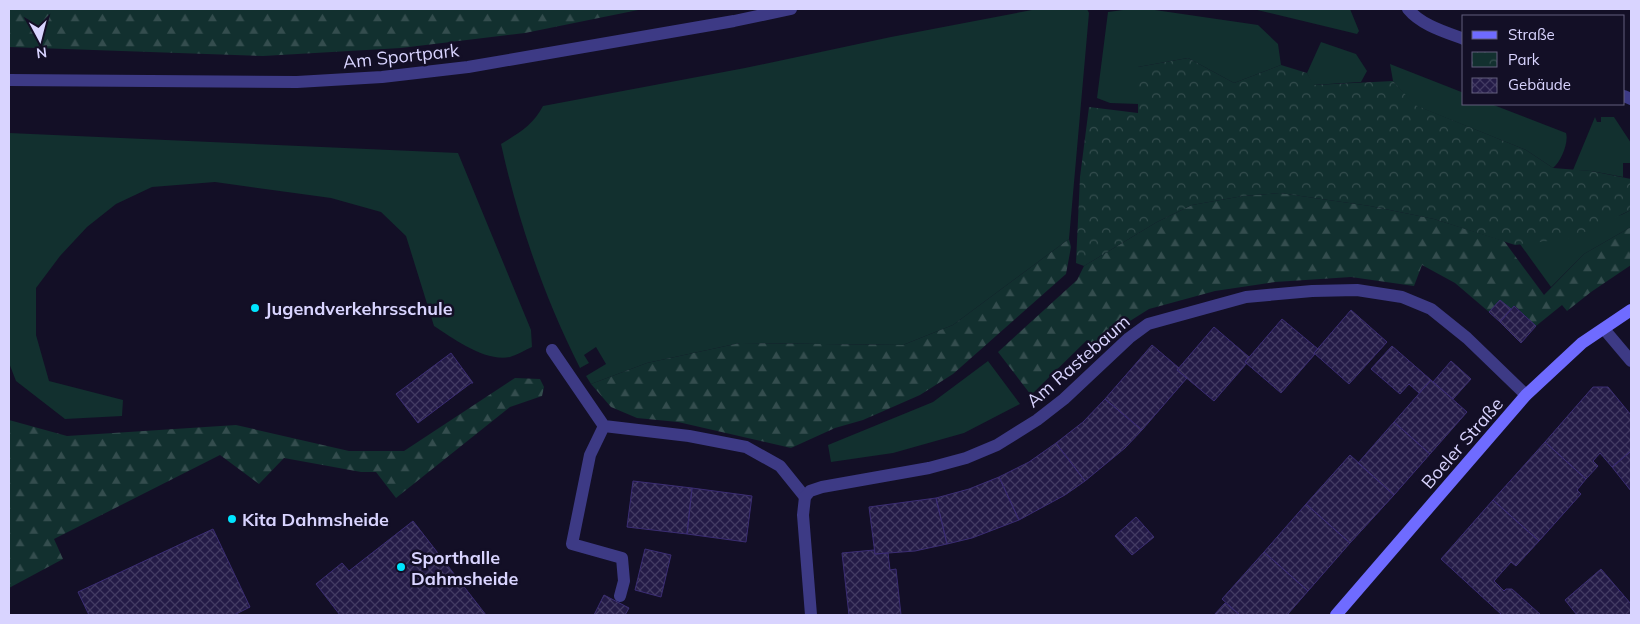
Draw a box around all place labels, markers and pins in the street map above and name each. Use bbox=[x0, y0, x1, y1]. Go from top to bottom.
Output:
place label: Jugendverkehrsschule bbox=[265, 297, 453, 320]
marker: Jugendverkehrsschule bbox=[249, 302, 261, 314]
place label: Kita Dahmsheide bbox=[242, 508, 389, 531]
marker: Kita Dahmsheide bbox=[226, 513, 238, 525]
place label: Sporthalle Dahmsheide bbox=[411, 546, 519, 590]
marker: Sporthalle Dahmsheide bbox=[395, 561, 407, 573]

